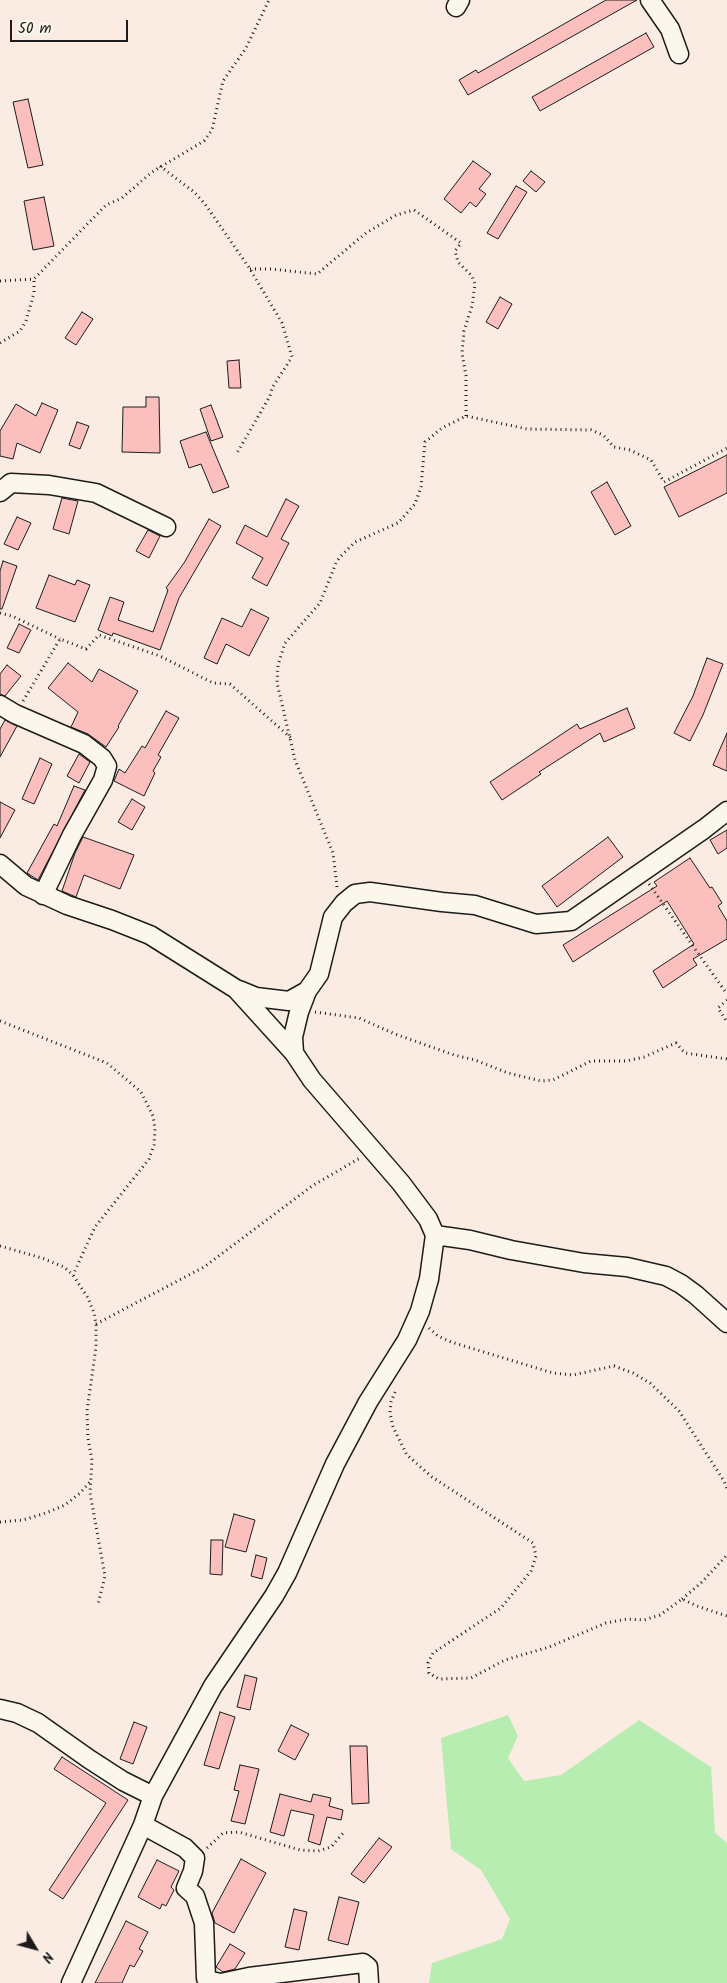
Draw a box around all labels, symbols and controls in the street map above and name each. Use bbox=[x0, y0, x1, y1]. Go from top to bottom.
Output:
scale bar bbox=[12, 10, 130, 42]
text: 50 m bbox=[18, 17, 52, 41]
north arrow bbox=[10, 1923, 60, 1973]
text: N bbox=[36, 1947, 58, 1967]

